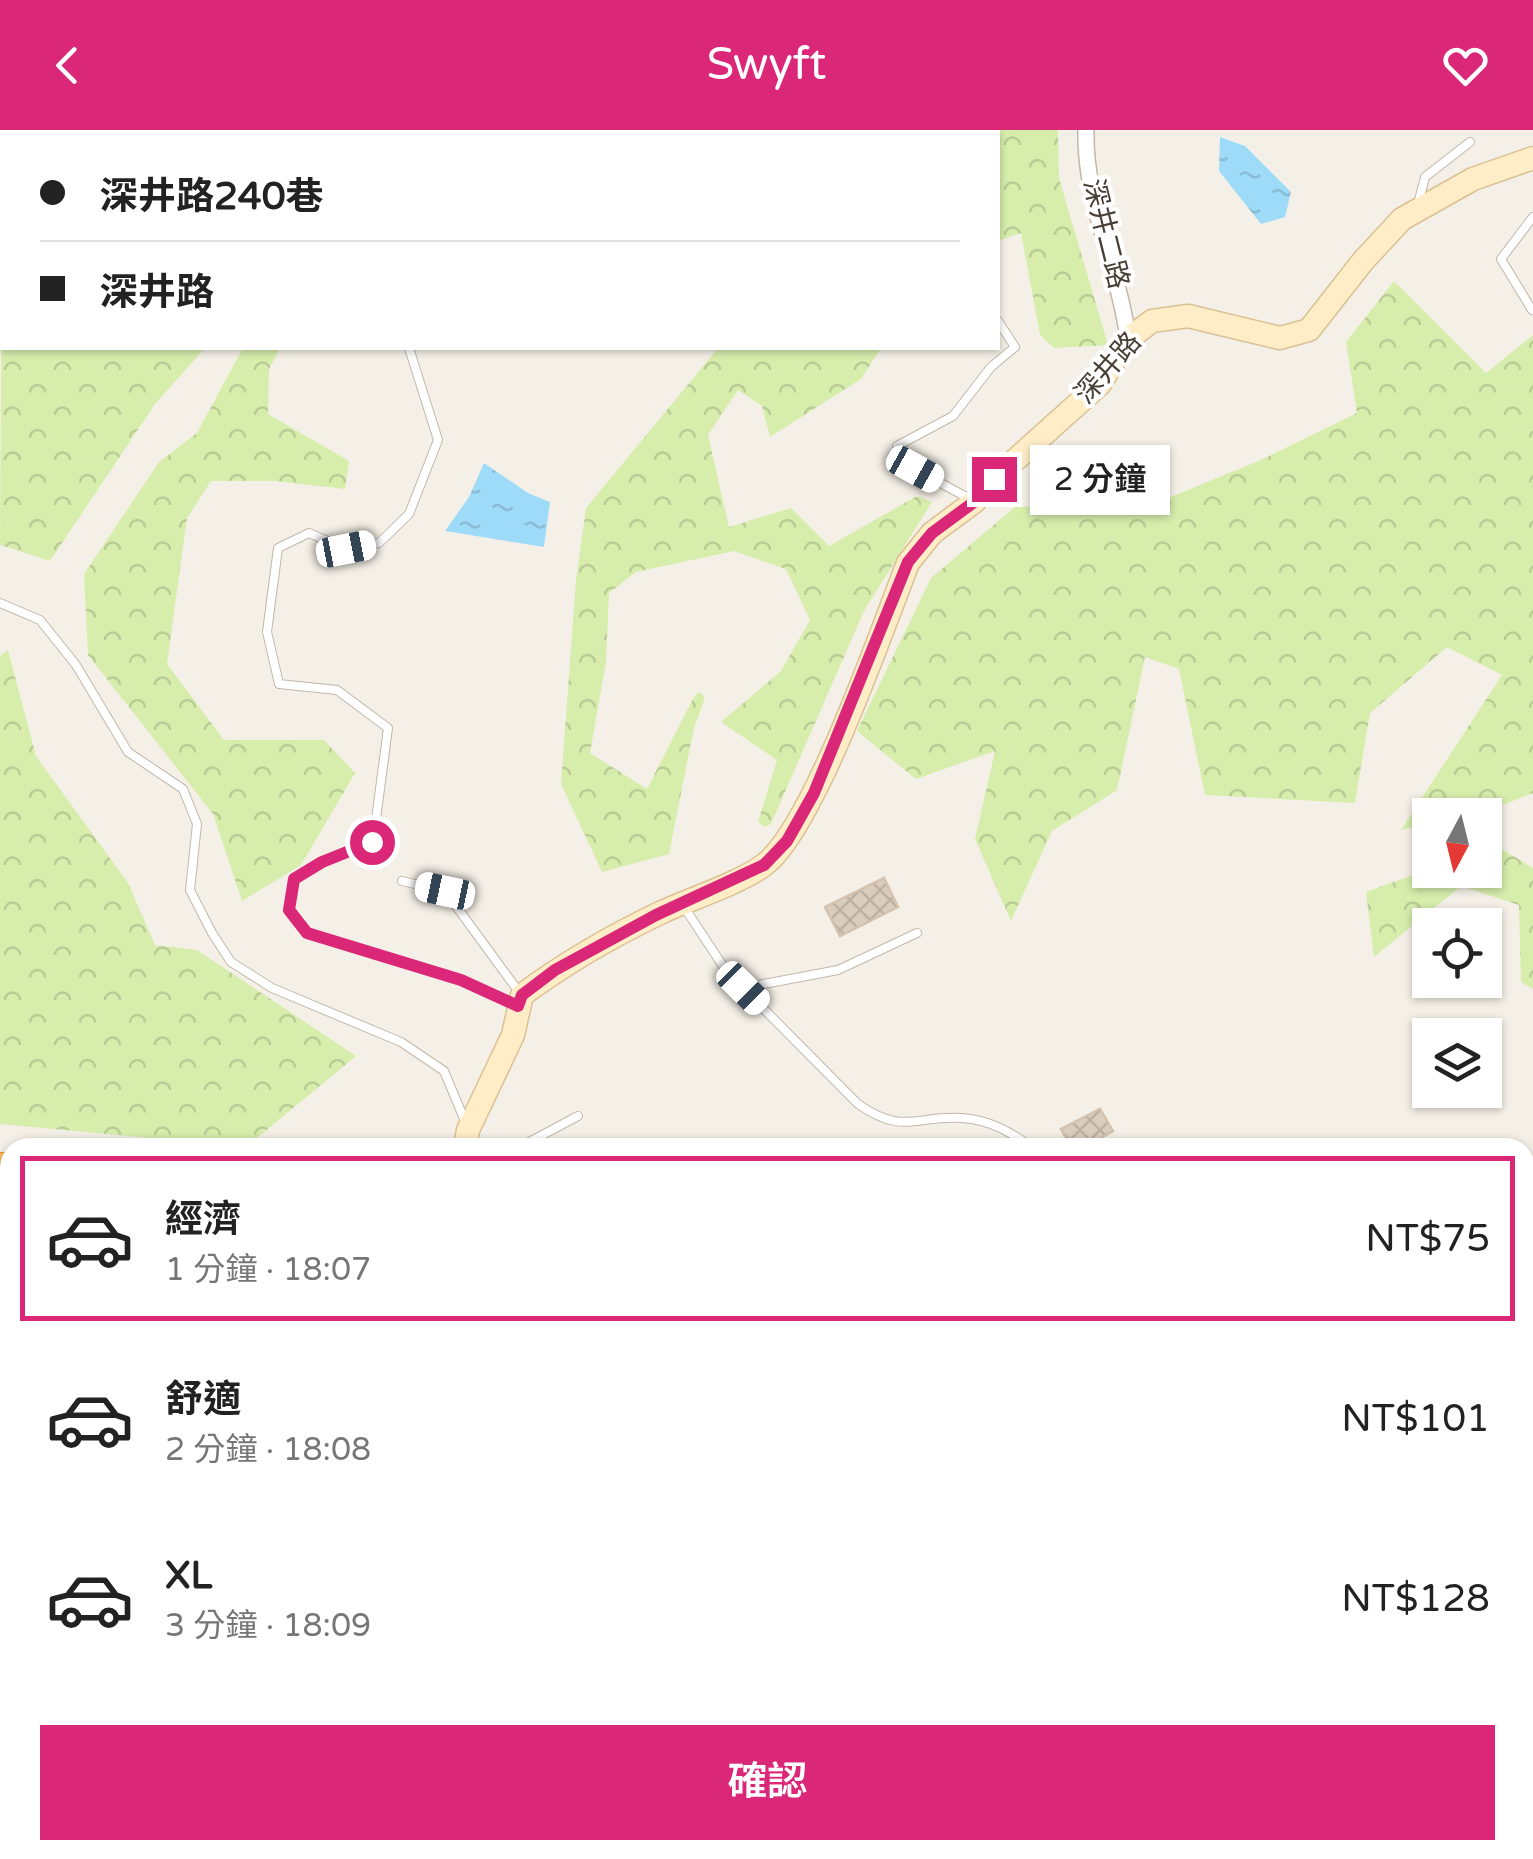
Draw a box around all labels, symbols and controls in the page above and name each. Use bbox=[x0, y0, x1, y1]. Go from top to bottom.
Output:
icon: back bbox=[40, 38, 95, 93]
text: Swyft bbox=[706, 38, 827, 92]
icon: heart bbox=[1438, 38, 1493, 93]
text: 深井路240巷 bbox=[100, 174, 324, 220]
street label: 深井二路 bbox=[1076, 176, 1136, 292]
text: 深井路 bbox=[100, 270, 214, 316]
street label: 深井路 bbox=[1068, 325, 1148, 411]
car bbox=[881, 441, 949, 497]
callout: 2 分鐘 bbox=[1029, 444, 1169, 514]
route end bbox=[972, 457, 1017, 502]
text: 2 分鐘 bbox=[1054, 461, 1146, 499]
car bbox=[314, 529, 378, 569]
north arrow bbox=[1412, 798, 1502, 888]
map controls bbox=[1412, 798, 1502, 1108]
route start bbox=[350, 820, 395, 865]
car bbox=[413, 870, 477, 912]
button: locate bbox=[1412, 908, 1502, 998]
car bbox=[711, 956, 775, 1020]
button: layers bbox=[1412, 1018, 1502, 1108]
icon: car bbox=[45, 1194, 135, 1284]
text: 經濟 bbox=[165, 1197, 241, 1243]
text: NT$75 bbox=[1365, 1216, 1490, 1262]
text: 1 分鐘 · 18:07 bbox=[165, 1251, 371, 1289]
icon: car bbox=[45, 1374, 135, 1464]
text: 舒適 bbox=[165, 1377, 241, 1423]
text: NT$101 bbox=[1341, 1396, 1490, 1442]
text: 2 分鐘 · 18:08 bbox=[165, 1431, 371, 1469]
text: XL bbox=[165, 1553, 212, 1599]
icon: car bbox=[45, 1554, 135, 1644]
text: NT$128 bbox=[1341, 1576, 1490, 1622]
text: 3 分鐘 · 18:09 bbox=[165, 1607, 371, 1645]
button: 確認 bbox=[40, 1725, 1495, 1840]

